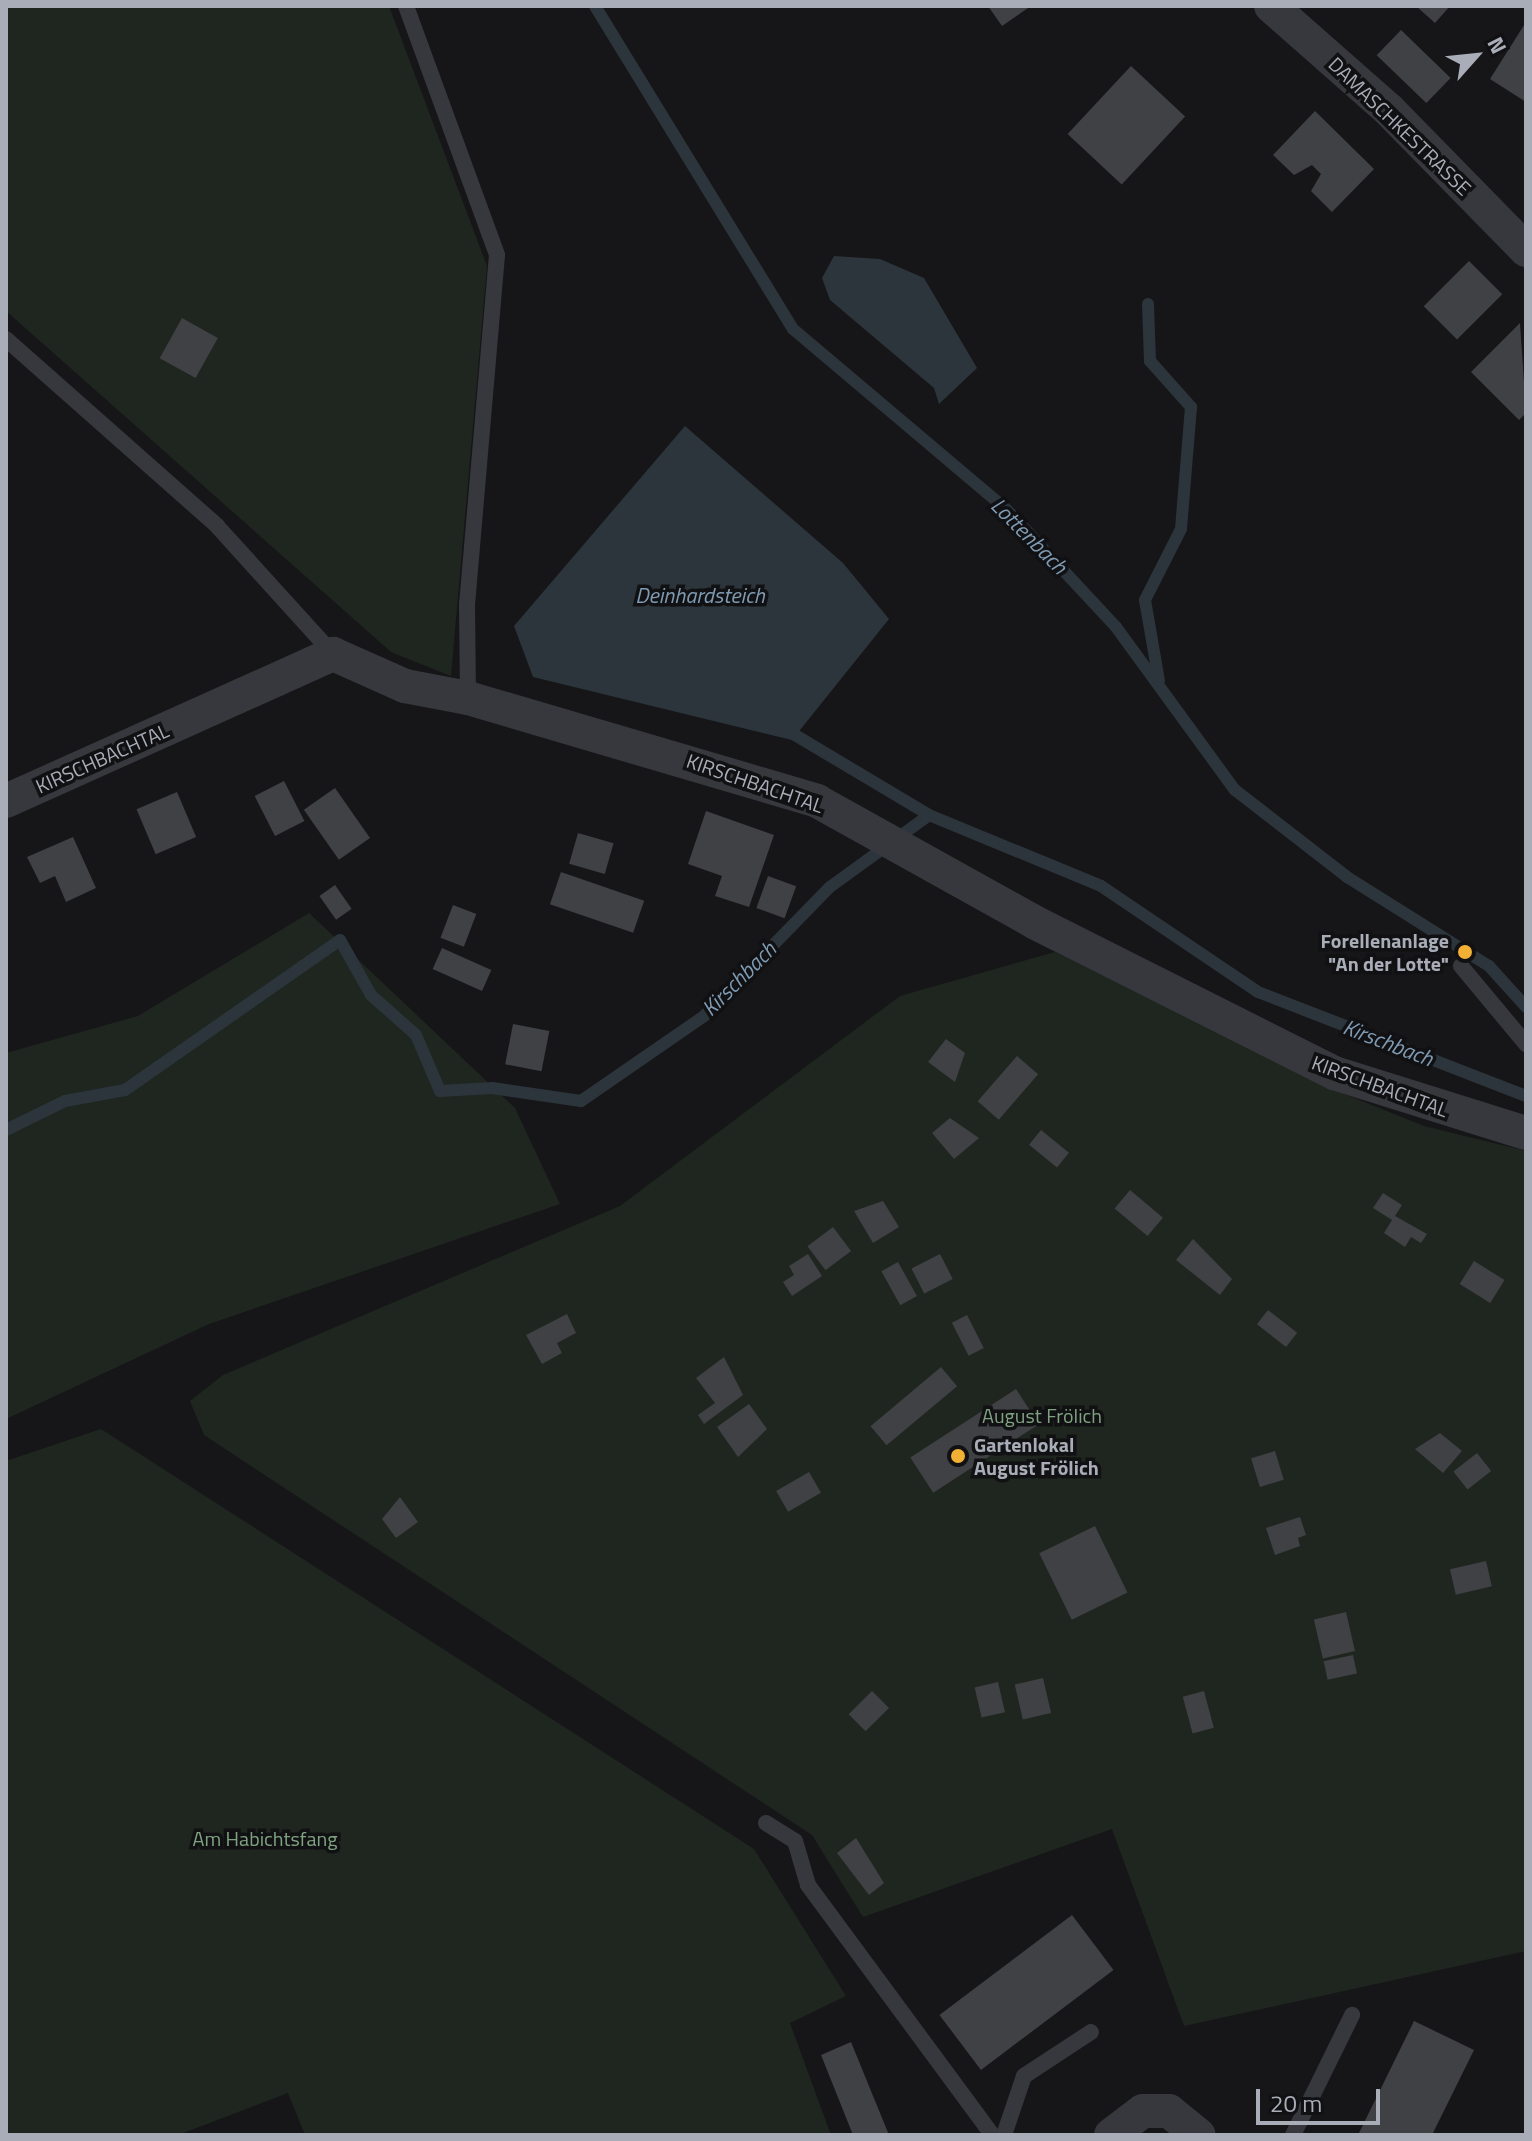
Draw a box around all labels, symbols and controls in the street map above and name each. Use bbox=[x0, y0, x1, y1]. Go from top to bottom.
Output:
north arrow bbox=[1436, 16, 1516, 96]
text: N bbox=[1479, 31, 1516, 60]
street label: DAMASCHKESTRASSE bbox=[1324, 52, 1476, 200]
water label: Lottenbach bbox=[985, 492, 1073, 580]
water label: Deinhardsteich bbox=[635, 583, 765, 609]
street label: KIRSCHBACHTAL bbox=[32, 718, 172, 798]
street label: KIRSCHBACHTAL bbox=[683, 748, 827, 818]
place label: Forellenanlage "An der Lotte" bbox=[1321, 928, 1449, 975]
water label: Kirschbach bbox=[696, 936, 782, 1022]
marker: Forellenanlage "An der Lotte" bbox=[1456, 943, 1474, 961]
water label: Kirschbach bbox=[1339, 1014, 1437, 1072]
street label: KIRSCHBACHTAL bbox=[1309, 1050, 1451, 1122]
park label: August Frölich bbox=[982, 1403, 1102, 1427]
place label: Gartenlokal August Frölich bbox=[974, 1432, 1099, 1479]
marker: Gartenlokal August Frölich bbox=[949, 1447, 967, 1465]
park label: Am Habichtsfang bbox=[193, 1826, 337, 1850]
scale bar bbox=[1260, 2073, 1384, 2123]
text: 20 m bbox=[1270, 2085, 1322, 2121]

